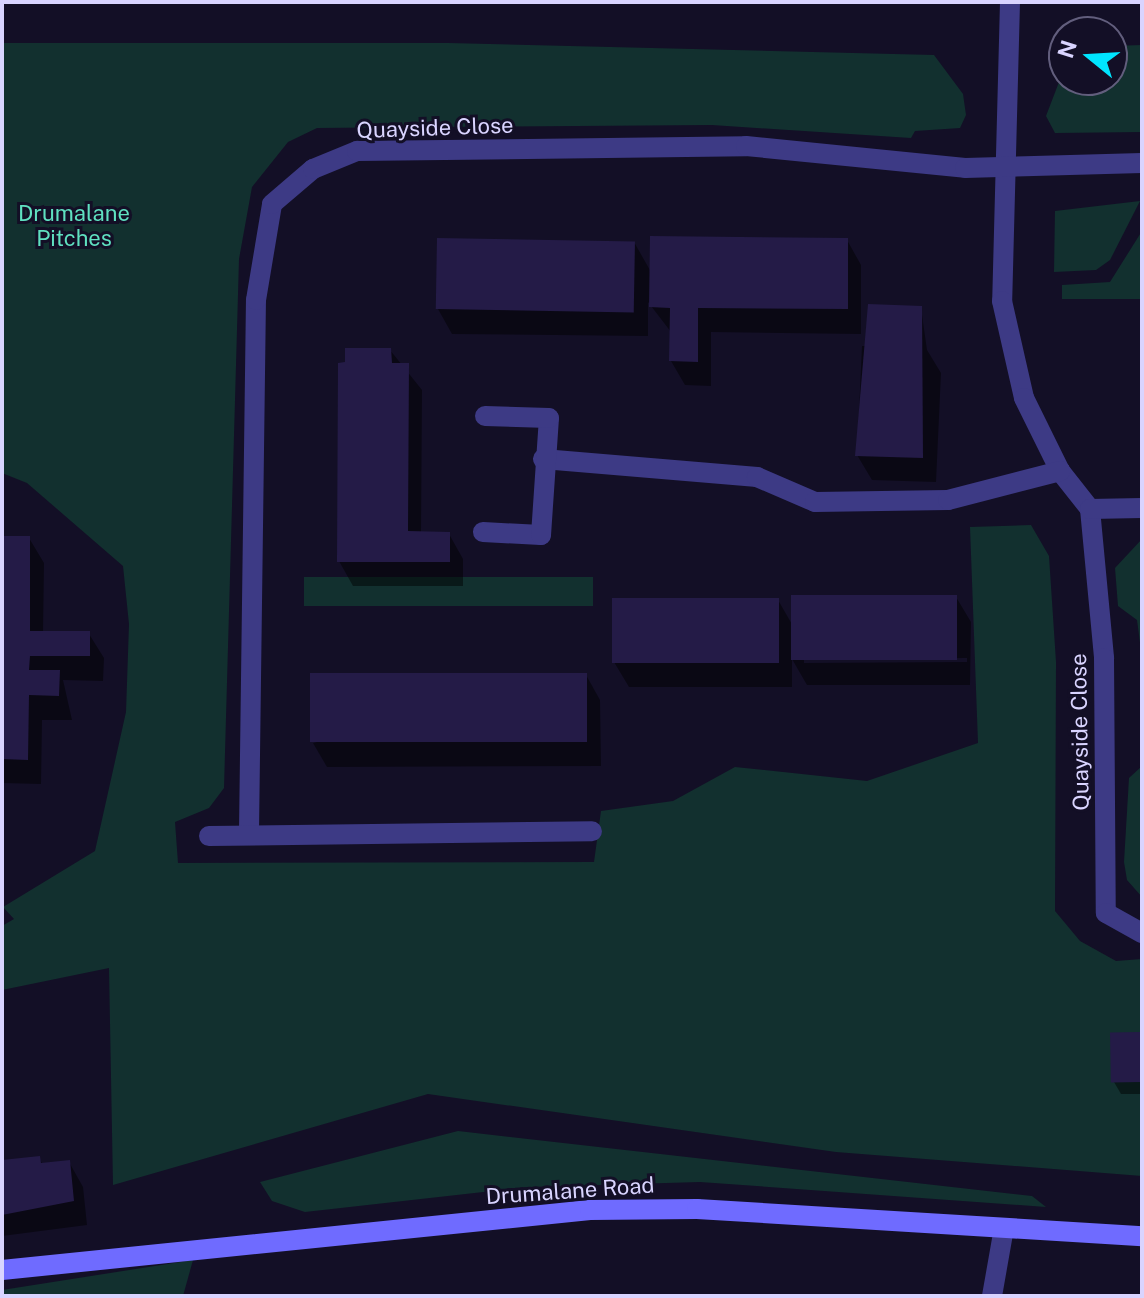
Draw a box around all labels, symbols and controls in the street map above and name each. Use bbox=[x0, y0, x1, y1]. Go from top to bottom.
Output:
north arrow bbox=[1048, 16, 1128, 96]
text: N bbox=[1052, 37, 1082, 61]
street label: Quayside Close bbox=[356, 112, 514, 144]
park label: Drumalane Pitches bbox=[18, 200, 130, 252]
street label: Quayside Close bbox=[1065, 653, 1095, 811]
street label: Drumalane Road bbox=[485, 1172, 655, 1210]

